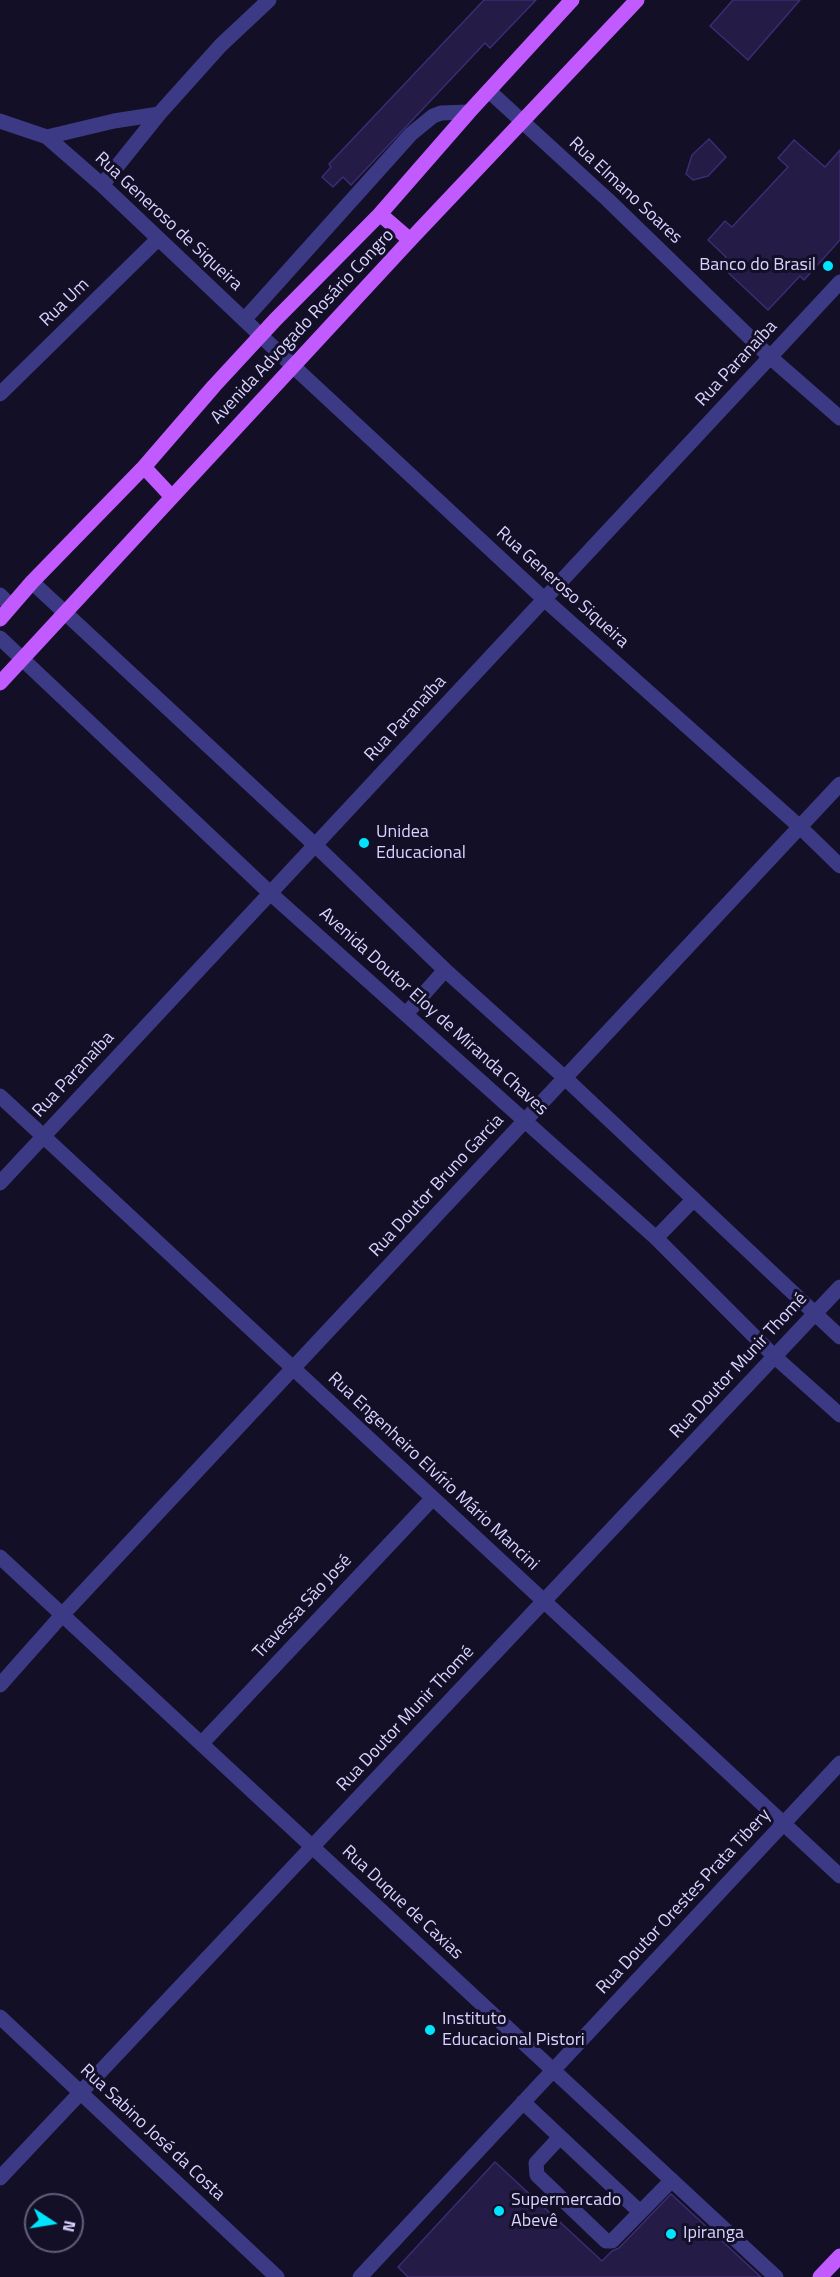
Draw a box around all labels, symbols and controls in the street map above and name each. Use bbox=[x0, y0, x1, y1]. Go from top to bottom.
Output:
street label: Rua Elmano Soares bbox=[564, 133, 686, 249]
street label: Rua Generoso de Siqueira bbox=[90, 148, 246, 296]
street label: Avenida Advogado Rosário Congro bbox=[207, 225, 399, 429]
place label: Banco do Brasil bbox=[699, 255, 816, 277]
marker: Banco do Brasil bbox=[821, 259, 835, 273]
street label: Rua Um bbox=[36, 274, 94, 332]
street label: Rua Paranaíba bbox=[692, 317, 782, 411]
street label: Rua Generoso Siqueira bbox=[491, 523, 633, 653]
street label: Rua Paranaíba bbox=[361, 672, 451, 766]
place label: Unidea Educacional bbox=[376, 822, 466, 864]
marker: Unidea Educacional bbox=[357, 836, 371, 850]
street label: Avenida Doutor Eloy de Miranda Chaves bbox=[314, 904, 552, 1120]
street label: Rua Paranaíba bbox=[29, 1028, 119, 1122]
street label: Rua Doutor Bruno Garcia bbox=[365, 1110, 509, 1262]
street label: Rua Doutor Munir Thomé bbox=[666, 1289, 812, 1443]
street label: Rua Engenheiro Elvírio Mário Mancini bbox=[323, 1368, 543, 1576]
street label: Travessa São José bbox=[249, 1550, 357, 1664]
street label: Rua Doutor Munir Thomé bbox=[333, 1642, 479, 1796]
street label: Rua Doutor Orestes Prata Tibery bbox=[592, 1805, 776, 1999]
street label: Rua Duque de Caxias bbox=[337, 1841, 467, 1965]
place label: Instituto Educacional Pistori bbox=[442, 2009, 585, 2052]
marker: Instituto Educacional Pistori bbox=[423, 2023, 437, 2037]
street label: Rua Sabino José da Costa bbox=[75, 2060, 229, 2206]
place label: Supermercado Abevê bbox=[511, 2190, 621, 2232]
north arrow bbox=[24, 2193, 84, 2253]
marker: Supermercado Abevê bbox=[492, 2204, 506, 2218]
text: N bbox=[57, 2218, 83, 2234]
place label: Ipiranga bbox=[683, 2223, 744, 2245]
marker: Ipiranga bbox=[664, 2227, 678, 2241]

